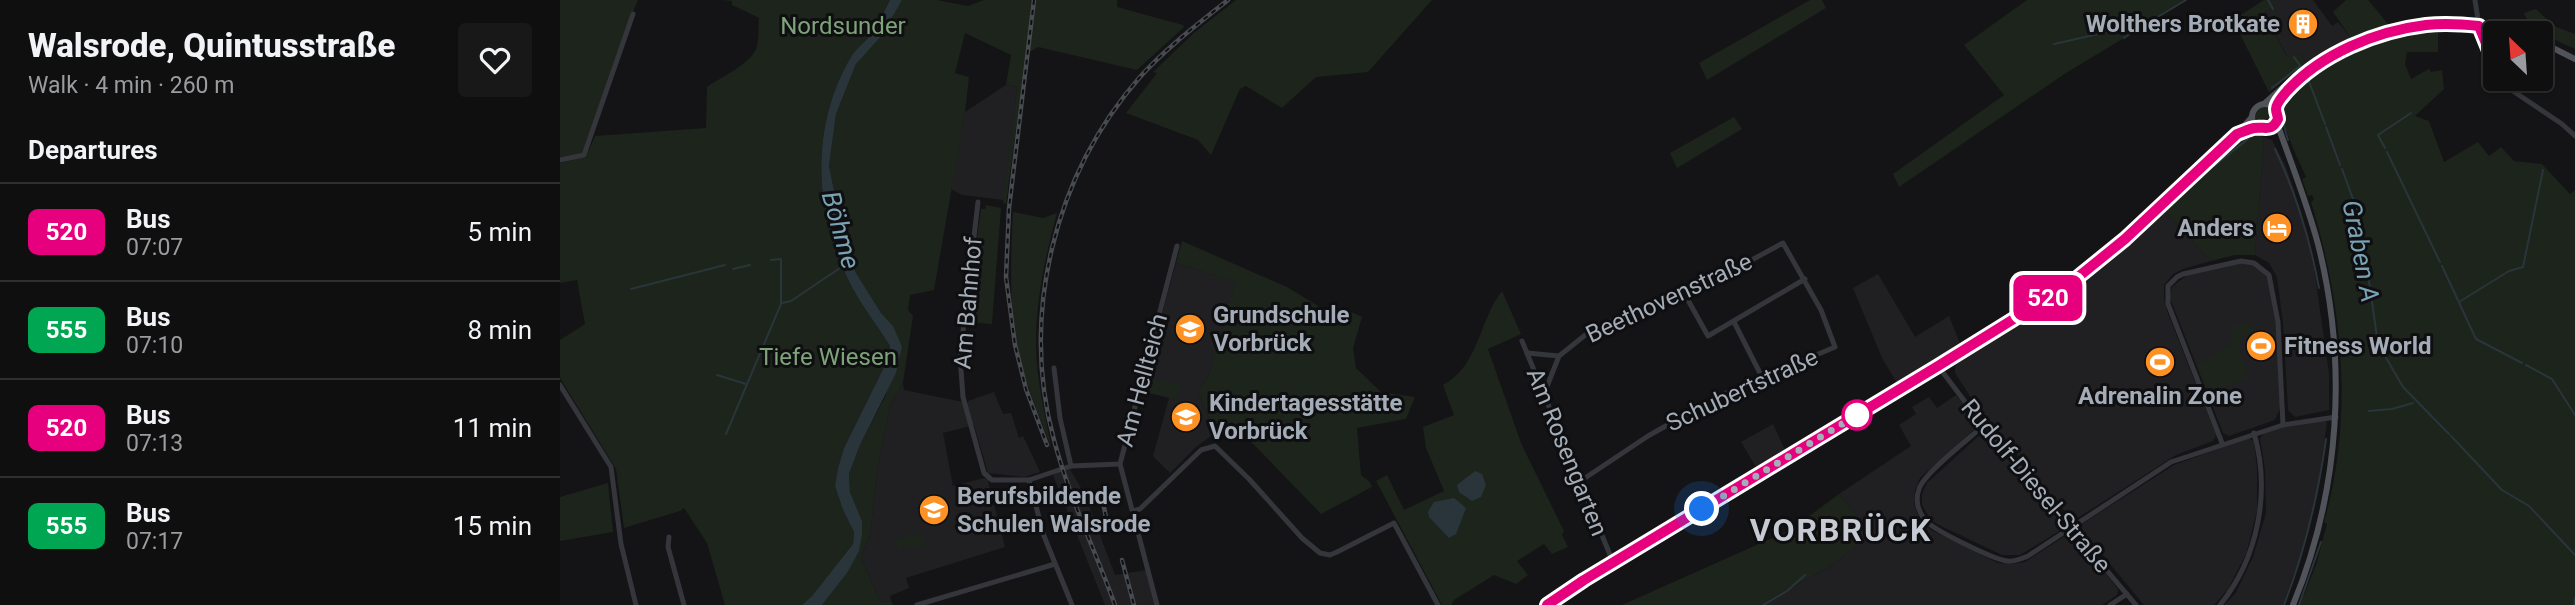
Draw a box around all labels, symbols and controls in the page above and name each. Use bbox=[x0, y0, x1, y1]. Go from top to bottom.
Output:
building icon: Wolthers Brotkate bbox=[2286, 7, 2320, 41]
place label: Wolthers Brotkate bbox=[2086, 10, 2280, 38]
park label: Nordsunder bbox=[780, 12, 906, 40]
north arrow bbox=[2483, 21, 2553, 91]
map controls bbox=[2483, 21, 2553, 91]
button: heart bbox=[458, 23, 532, 97]
text: Walsrode, Quintusstraße bbox=[28, 26, 395, 65]
text: Walk · 4 min · 260 m bbox=[28, 72, 234, 99]
text: Departures bbox=[28, 135, 158, 165]
water label: Böhme bbox=[816, 188, 866, 272]
water label: Graben A bbox=[2336, 197, 2386, 305]
text: Bus bbox=[126, 204, 171, 234]
hotel icon: Anders bbox=[2260, 211, 2294, 245]
place label: Anders bbox=[2177, 214, 2254, 242]
text: 5 min bbox=[467, 217, 532, 247]
text: 520 bbox=[46, 218, 87, 246]
text: 07:07 bbox=[126, 234, 183, 261]
street label: Am Bahnhof bbox=[948, 235, 988, 370]
street label: Beethovenstraße bbox=[1581, 247, 1757, 349]
line badge: 520 bbox=[2008, 275, 2088, 321]
text: 520 bbox=[2027, 284, 2069, 312]
place label: Grundschule Vorbrück bbox=[1213, 301, 1350, 357]
text: Bus bbox=[126, 302, 171, 332]
street label: Am Hellteich bbox=[1111, 311, 1173, 449]
school or university icon: Grundschule Vorbrück bbox=[1173, 312, 1207, 346]
text: 8 min bbox=[467, 315, 532, 345]
text: 555 bbox=[46, 316, 87, 344]
sports icon: Fitness World bbox=[2244, 329, 2278, 363]
text: 07:10 bbox=[126, 332, 183, 359]
place label: Fitness World bbox=[2284, 332, 2432, 360]
park label: Tiefe Wiesen bbox=[759, 343, 897, 371]
street label: Schubertstraße bbox=[1662, 343, 1822, 437]
sports icon: Adrenalin Zone bbox=[2143, 345, 2177, 379]
street label: Am Rosengarten bbox=[1521, 364, 1613, 540]
place label: Adrenalin Zone bbox=[2078, 382, 2242, 410]
place label: Kindertagesstätte Vorbrück bbox=[1209, 389, 1402, 445]
street label: Rudolf-Diesel-Straße bbox=[1955, 394, 2117, 578]
text: Bus bbox=[126, 400, 171, 430]
school or university icon: Kindertagesstätte Vorbrück bbox=[1169, 400, 1203, 434]
unlabelled marker bbox=[1842, 400, 1872, 430]
text: 11 min bbox=[453, 413, 532, 443]
text: 520 bbox=[46, 414, 87, 442]
text: 07:13 bbox=[126, 430, 183, 457]
place label: Berufsbildende Schulen Walsrode bbox=[957, 482, 1151, 538]
your location bbox=[1684, 491, 1719, 526]
school or university icon: Berufsbildende Schulen Walsrode bbox=[917, 493, 951, 527]
text: Bus bbox=[126, 498, 171, 528]
text: 15 min bbox=[453, 511, 532, 541]
district label: VORBRÜCK bbox=[1750, 511, 1932, 549]
text: 555 bbox=[46, 512, 87, 540]
text: 07:17 bbox=[126, 528, 183, 555]

